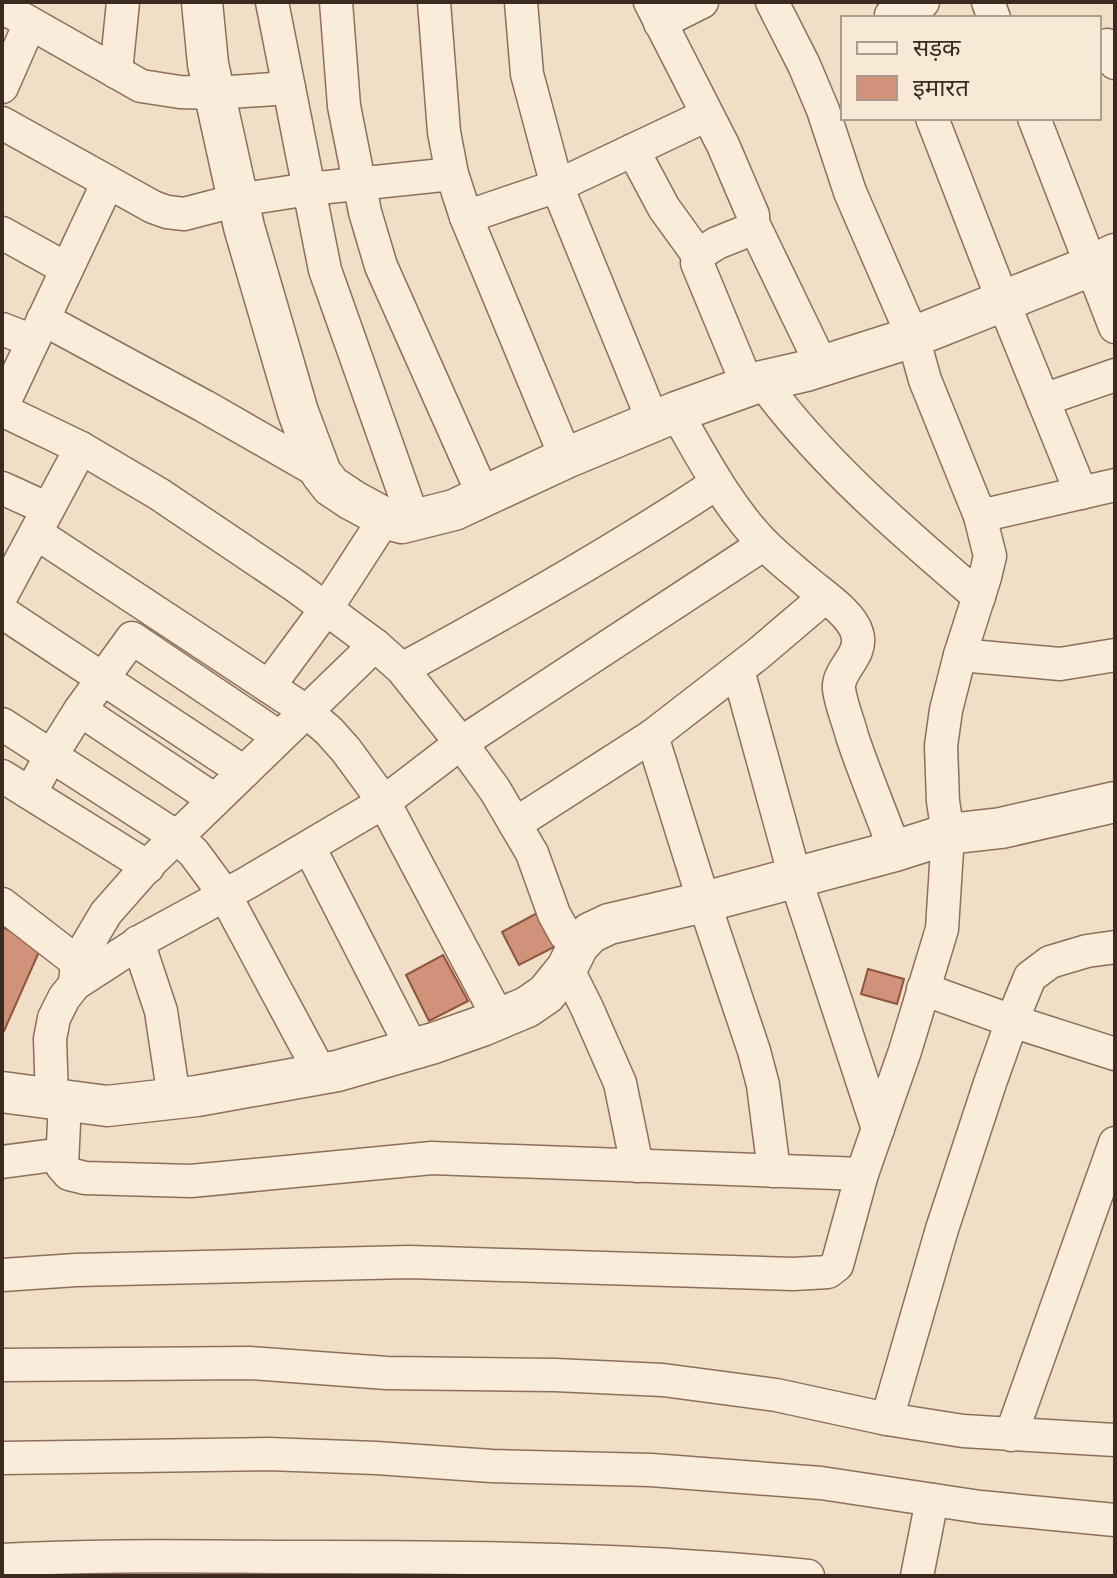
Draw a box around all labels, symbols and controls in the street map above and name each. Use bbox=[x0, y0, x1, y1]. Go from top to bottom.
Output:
legend bbox=[841, 16, 1101, 120]
text: सड़क bbox=[913, 31, 961, 67]
text: इमारत bbox=[913, 71, 970, 107]

